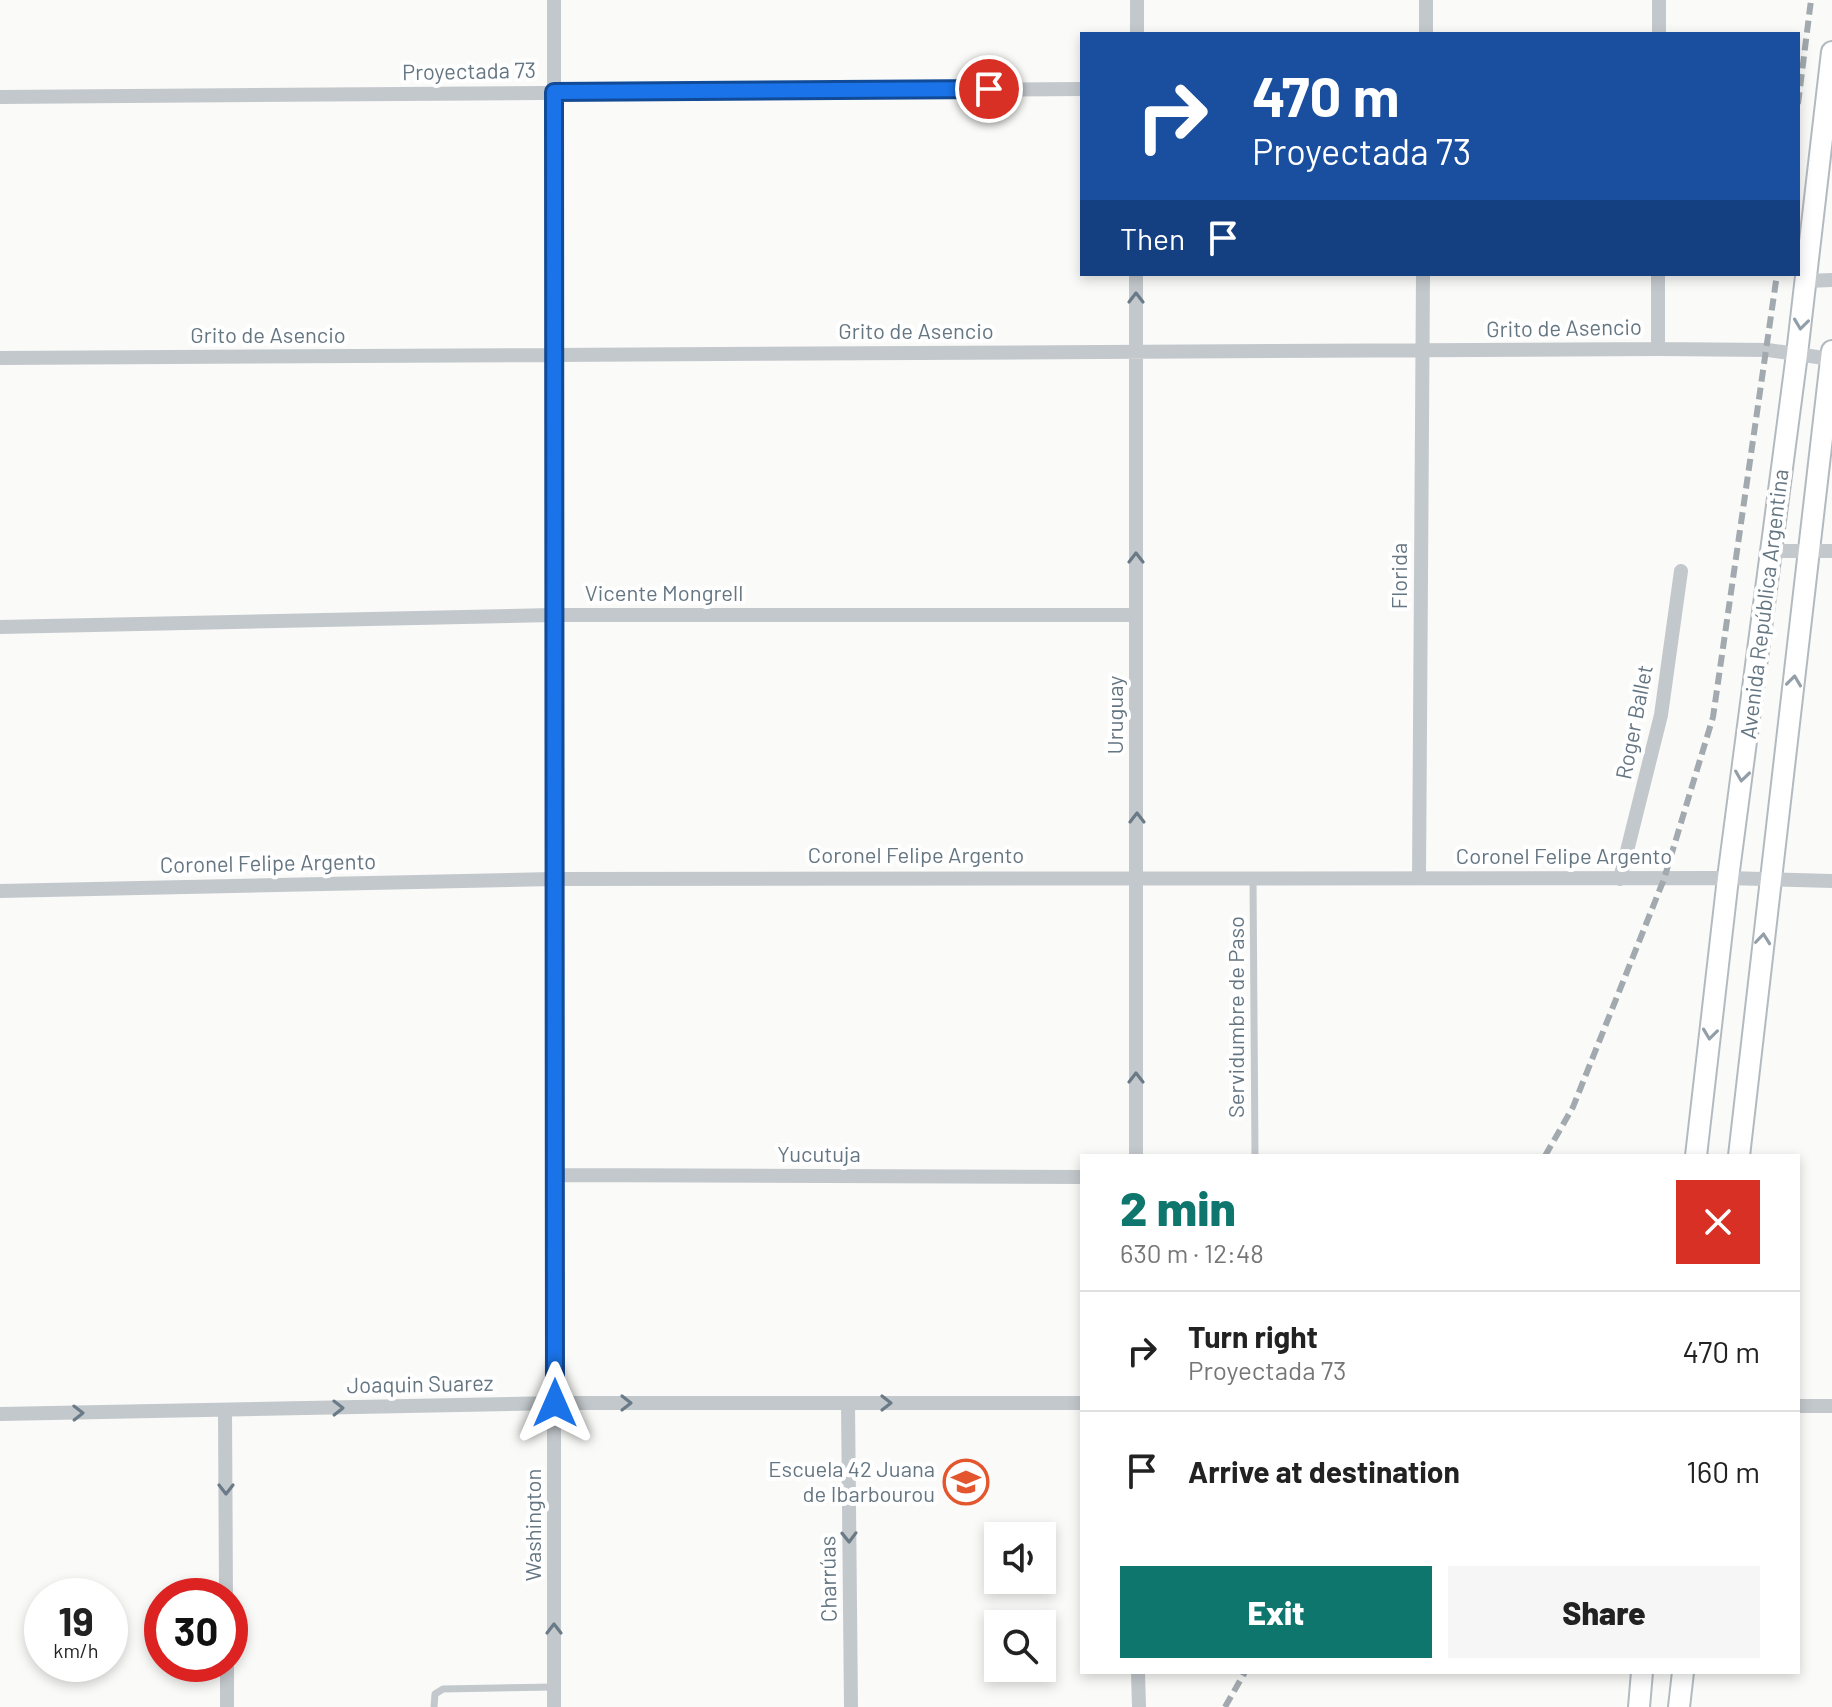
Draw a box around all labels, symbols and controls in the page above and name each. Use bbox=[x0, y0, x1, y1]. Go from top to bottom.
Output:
pin bbox=[955, 55, 1023, 123]
street label: Proyectada 73 bbox=[402, 56, 536, 84]
text: 470 m bbox=[1252, 61, 1400, 128]
icon: right bbox=[1120, 64, 1224, 168]
icon: arrive bbox=[967, 67, 1011, 111]
text: Proyectada 73 bbox=[1252, 129, 1471, 172]
icon: arrive bbox=[1201, 216, 1245, 260]
text: Then bbox=[1120, 220, 1185, 256]
one-way arrow bbox=[1127, 291, 1145, 304]
street label: Grito de Asencio bbox=[1486, 313, 1642, 341]
street label: Grito de Asencio bbox=[838, 317, 994, 343]
one-way arrow bbox=[1792, 318, 1809, 331]
street label: Grito de Asencio bbox=[190, 321, 346, 347]
street label: Avenida República Argentina bbox=[1734, 467, 1792, 740]
street label: Florida bbox=[1385, 543, 1411, 609]
one-way arrow bbox=[1127, 551, 1145, 564]
street label: Vicente Mongrell bbox=[585, 579, 743, 605]
street label: Roger Ballet bbox=[1609, 662, 1657, 781]
one-way arrow bbox=[1785, 674, 1802, 687]
street label: Uruguay bbox=[1101, 676, 1127, 754]
one-way arrow bbox=[1733, 770, 1750, 783]
one-way arrow bbox=[1128, 811, 1146, 824]
street label: Coronel Felipe Argento bbox=[808, 841, 1024, 867]
street label: Coronel Felipe Argento bbox=[1456, 842, 1672, 868]
street label: Coronel Felipe Argento bbox=[160, 847, 376, 877]
street label: Servidumbre de Paso bbox=[1222, 916, 1248, 1118]
one-way arrow bbox=[1755, 932, 1772, 945]
one-way arrow bbox=[1702, 1028, 1719, 1041]
one-way arrow bbox=[1127, 1071, 1145, 1084]
street label: Yucutuja bbox=[777, 1140, 861, 1166]
text: 2 min bbox=[1120, 1178, 1236, 1236]
button: close bbox=[1676, 1180, 1760, 1264]
text: 630 m · 12:48 bbox=[1120, 1237, 1264, 1268]
text: Turn right bbox=[1188, 1318, 1318, 1354]
icon: right bbox=[1120, 1329, 1164, 1373]
text: 470 m bbox=[1682, 1333, 1760, 1369]
text: Proyectada 73 bbox=[1188, 1354, 1346, 1385]
position arrow bbox=[513, 1361, 597, 1445]
street label: Joaquin Suarez bbox=[346, 1369, 494, 1397]
one-way arrow bbox=[620, 1394, 633, 1412]
one-way arrow bbox=[880, 1394, 893, 1412]
one-way arrow bbox=[332, 1400, 345, 1417]
one-way arrow bbox=[72, 1404, 85, 1422]
icon: arrive bbox=[1120, 1449, 1164, 1493]
text: Arrive at destination bbox=[1188, 1453, 1460, 1489]
text: 160 m bbox=[1686, 1453, 1760, 1489]
place label: Escuela 42 Juana de Ibarbourou bbox=[768, 1455, 935, 1506]
school or university icon: Escuela 42 Juana de Ibarbourou bbox=[942, 1458, 990, 1506]
street label: Washington bbox=[519, 1469, 545, 1581]
one-way arrow bbox=[217, 1483, 235, 1496]
map controls bbox=[984, 1522, 1056, 1682]
button: sound bbox=[984, 1522, 1056, 1594]
one-way arrow bbox=[840, 1531, 858, 1544]
street label: Charrúas bbox=[813, 1536, 841, 1622]
button: Exit bbox=[1120, 1566, 1432, 1658]
button: Share bbox=[1448, 1566, 1760, 1658]
speed limit sign: 30 bbox=[144, 1578, 248, 1682]
text: 19 bbox=[58, 1596, 94, 1644]
button: search bbox=[984, 1610, 1056, 1682]
one-way arrow bbox=[545, 1622, 563, 1635]
text: km/h bbox=[53, 1638, 99, 1662]

